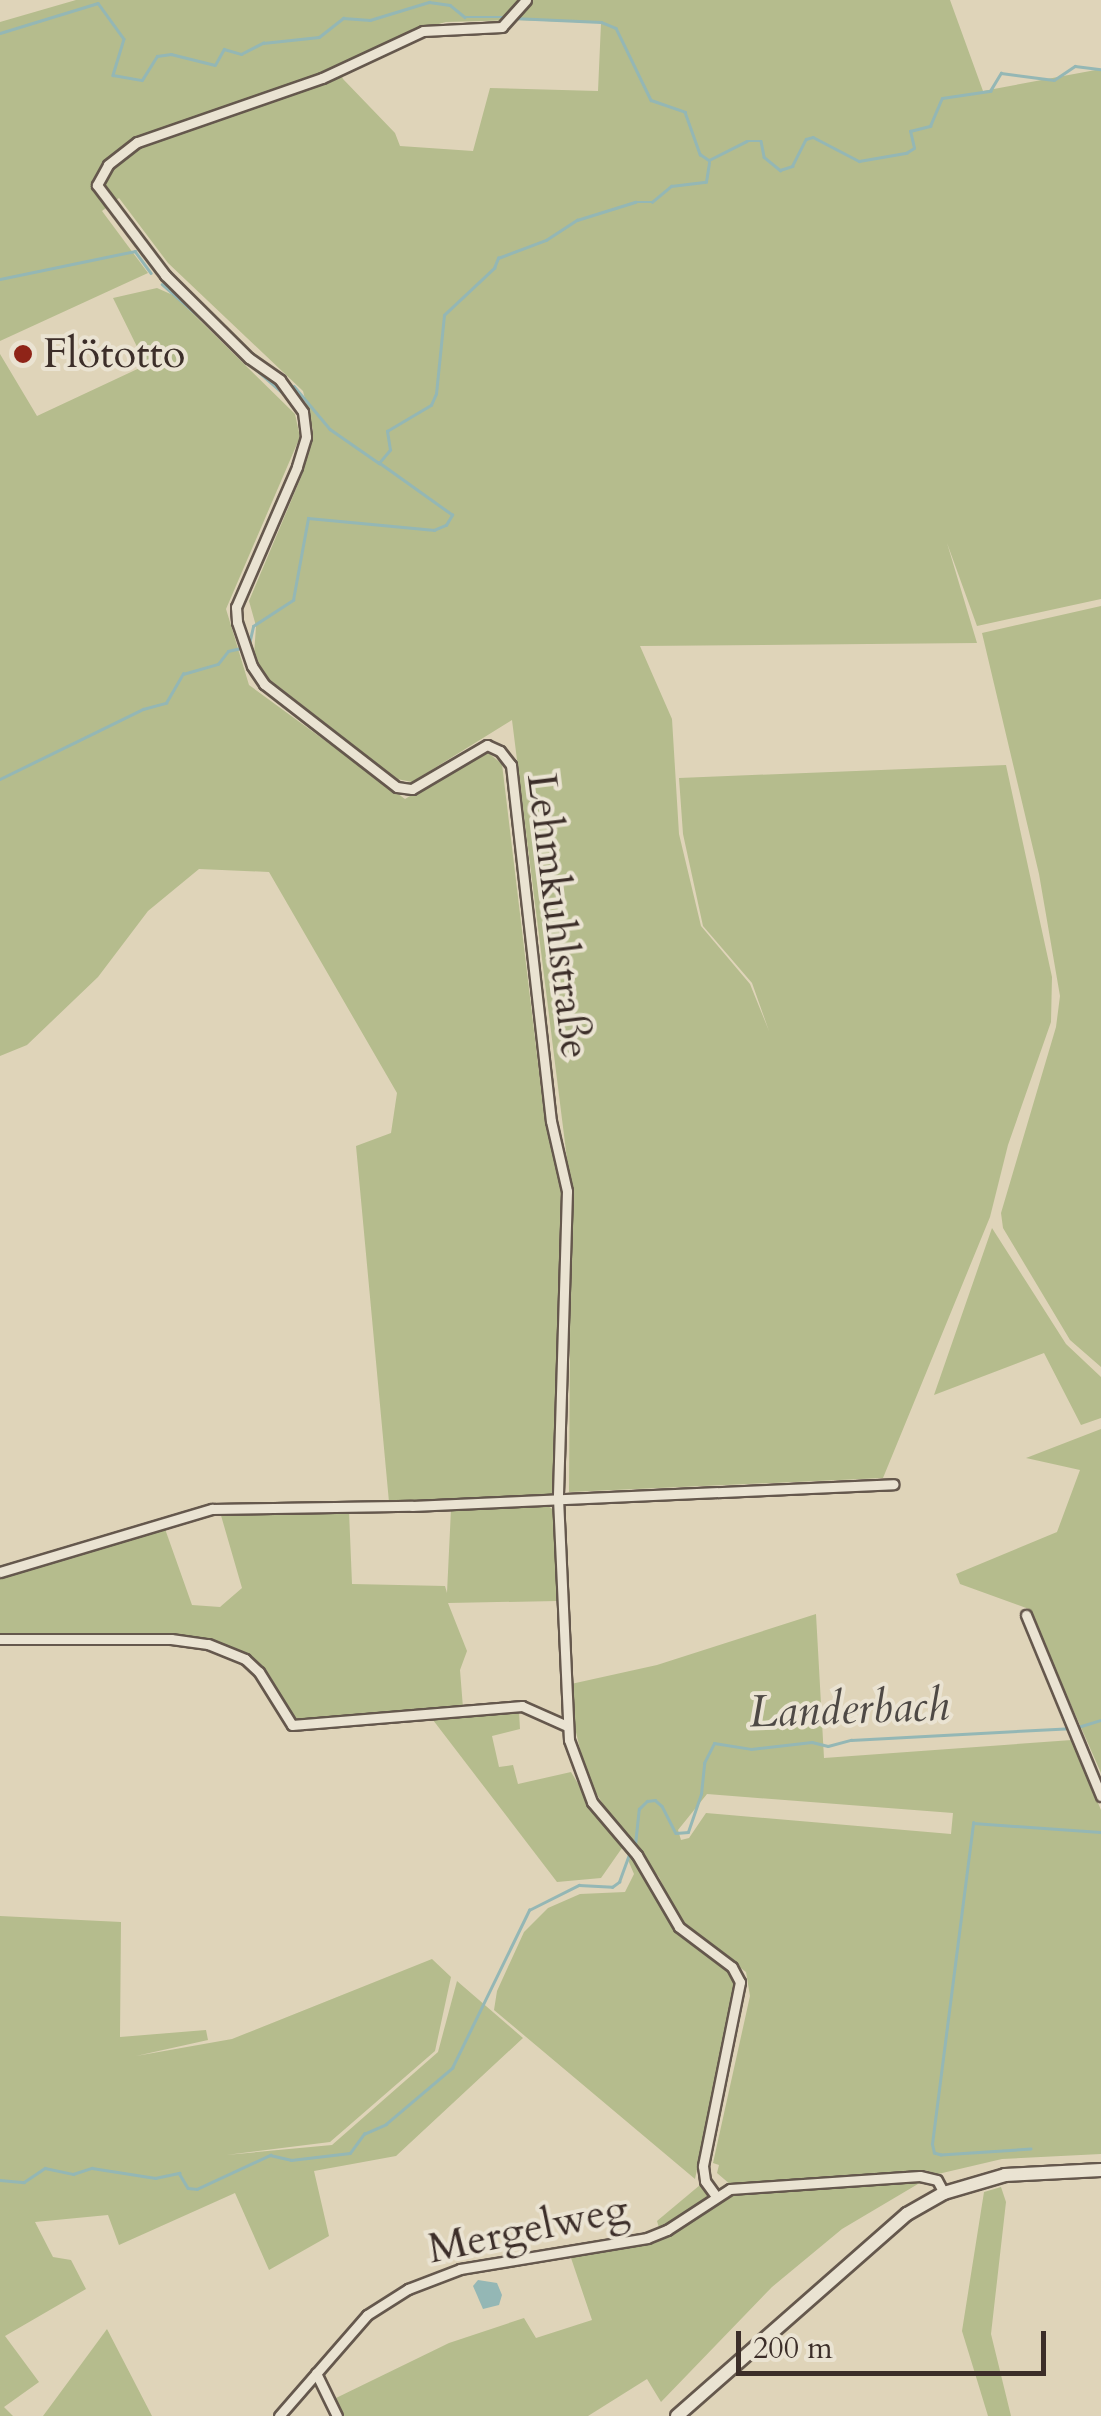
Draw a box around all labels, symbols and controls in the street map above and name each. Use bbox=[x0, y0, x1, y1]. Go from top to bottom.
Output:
place label: Flötotto bbox=[43, 329, 186, 379]
marker: Flötotto bbox=[12, 343, 34, 365]
street label: Lehmkuhlstraße bbox=[515, 770, 601, 1062]
water label: Landerbach bbox=[748, 1679, 950, 1739]
street label: Mergelweg bbox=[423, 2183, 633, 2275]
scale bar bbox=[741, 2311, 1051, 2373]
text: 200 m bbox=[753, 2328, 833, 2369]

